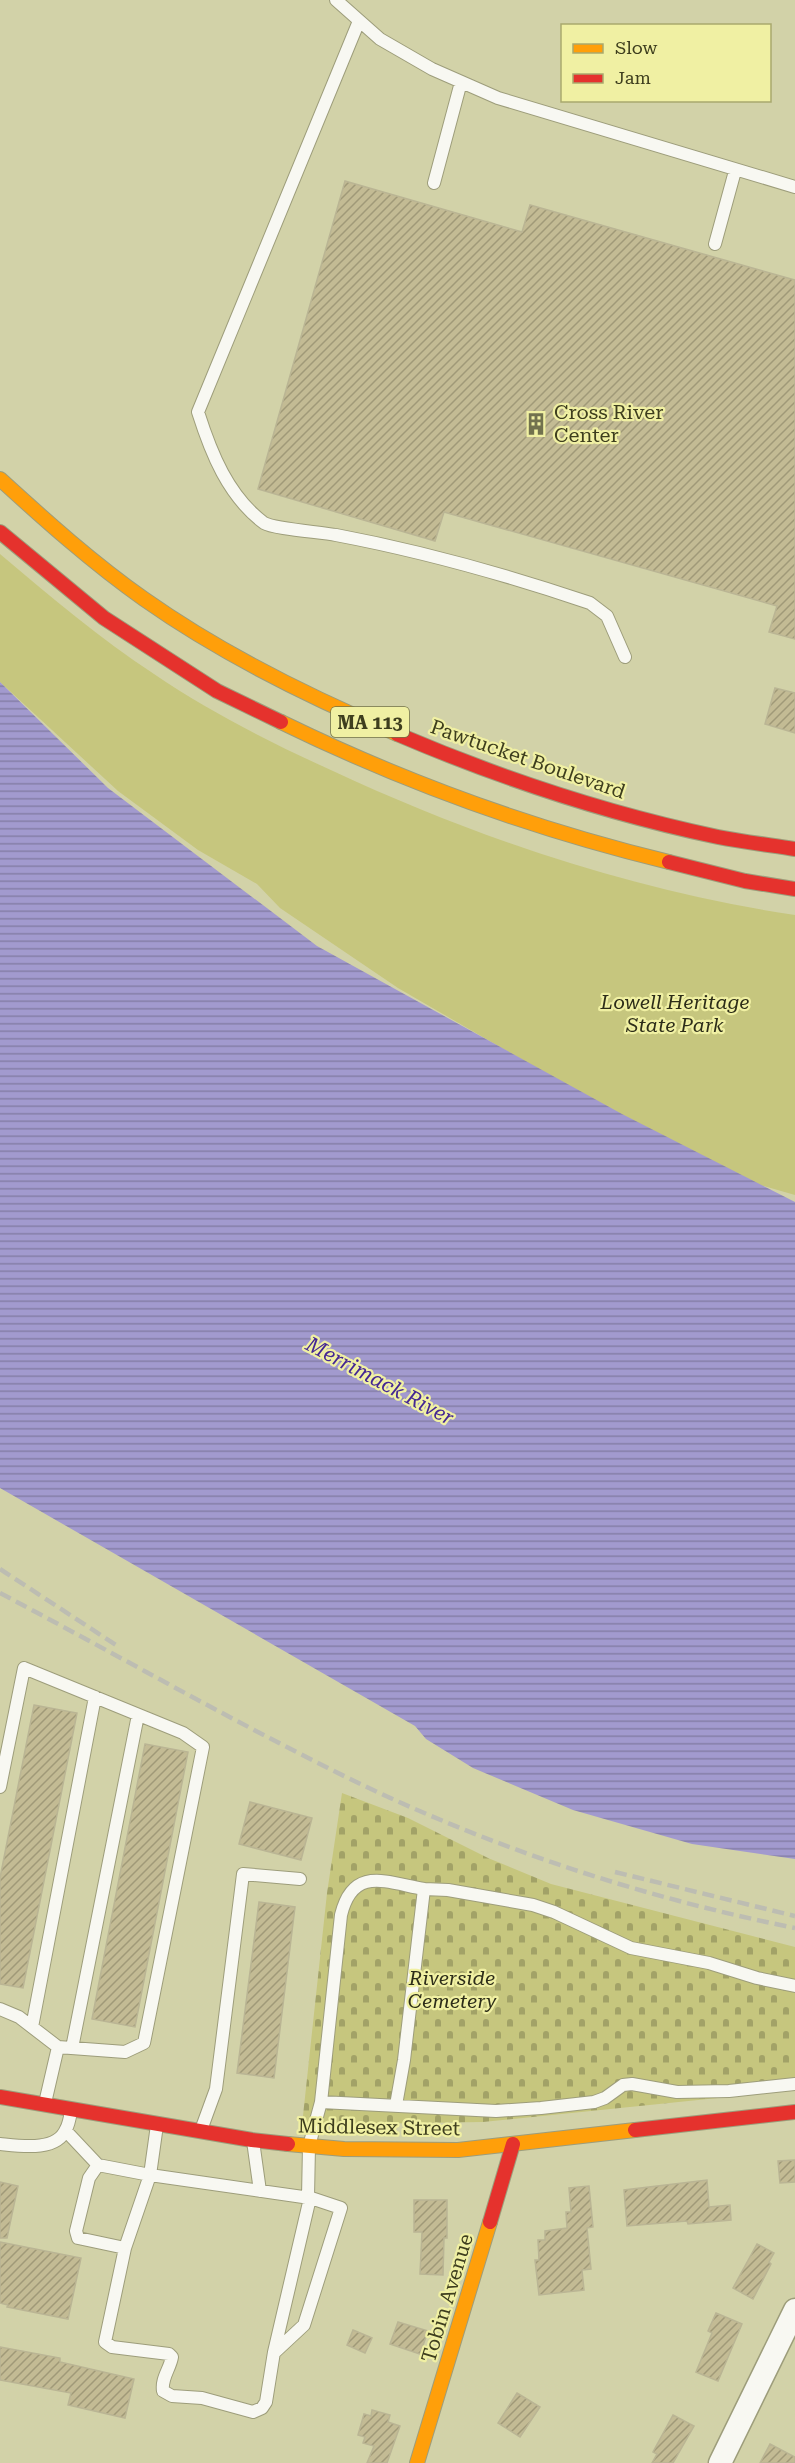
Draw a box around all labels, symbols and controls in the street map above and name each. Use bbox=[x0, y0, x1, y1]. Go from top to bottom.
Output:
legend bbox=[561, 24, 771, 102]
text: Slow bbox=[615, 37, 657, 58]
text: Jam bbox=[615, 67, 651, 88]
place label: Cross River Center bbox=[554, 400, 663, 447]
building icon: Cross River Center bbox=[523, 411, 549, 437]
road number: MA 113 bbox=[331, 707, 409, 737]
street label: Pawtucket Boulevard bbox=[427, 714, 629, 804]
park label: Lowell Heritage State Park bbox=[600, 990, 749, 1037]
water label: Merrimack River bbox=[301, 1331, 458, 1430]
park label: Riverside Cemetery bbox=[408, 1966, 497, 2013]
street label: Middlesex Street bbox=[298, 2114, 461, 2140]
street label: Tobin Avenue bbox=[416, 2231, 478, 2365]

